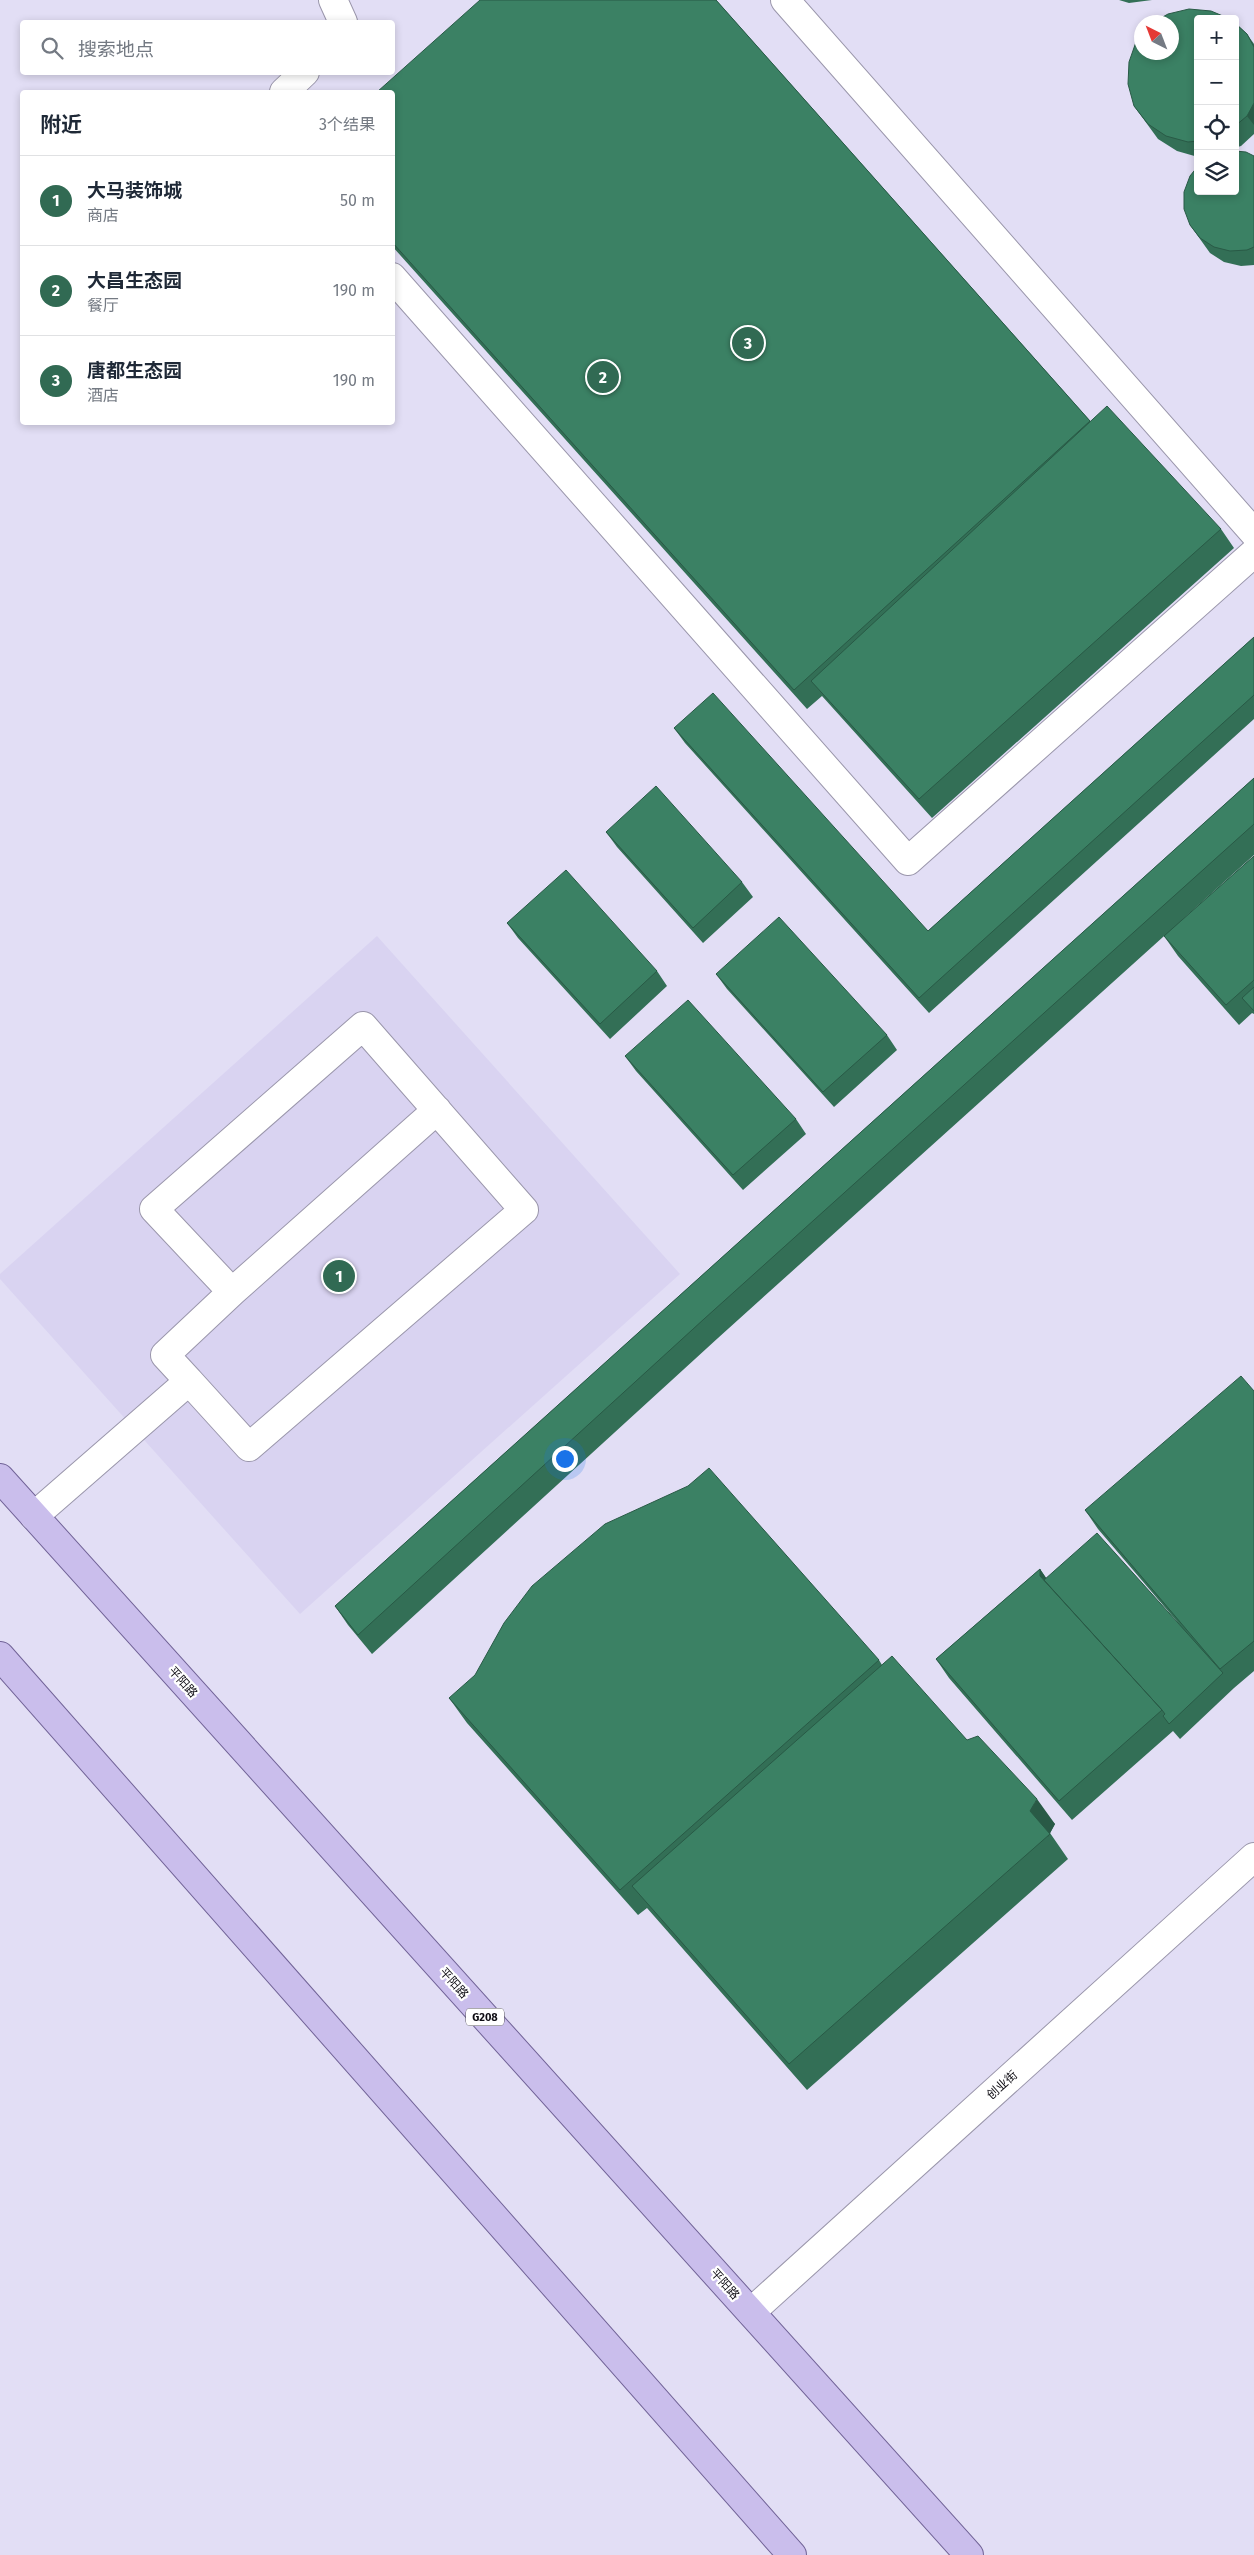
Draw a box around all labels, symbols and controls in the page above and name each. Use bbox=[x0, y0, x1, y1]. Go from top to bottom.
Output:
north arrow bbox=[1134, 15, 1179, 60]
map controls bbox=[1194, 15, 1239, 195]
button: + bbox=[1194, 15, 1239, 60]
search box bbox=[20, 20, 395, 75]
icon: search bbox=[38, 34, 66, 62]
text: 搜索地点 bbox=[78, 38, 154, 61]
button: − bbox=[1194, 60, 1239, 105]
button: locate bbox=[1194, 105, 1239, 150]
text: 附近 bbox=[40, 112, 82, 138]
text: 3个结果 bbox=[319, 115, 375, 134]
button: layers bbox=[1194, 150, 1239, 195]
text: 大马装饰城 bbox=[87, 179, 182, 202]
text: 1 bbox=[52, 191, 60, 210]
text: 50 m bbox=[340, 191, 375, 210]
text: 商店 bbox=[87, 206, 119, 225]
text: 大昌生态园 bbox=[87, 269, 182, 292]
text: 2 bbox=[52, 281, 60, 300]
text: 190 m bbox=[333, 281, 375, 300]
text: 餐厅 bbox=[87, 296, 119, 315]
pin: 3 bbox=[732, 324, 764, 362]
pin: 2 bbox=[587, 358, 619, 396]
text: 唐都生态园 bbox=[87, 359, 182, 382]
text: 3 bbox=[52, 371, 60, 390]
text: 190 m bbox=[333, 371, 375, 390]
text: 酒店 bbox=[87, 386, 119, 405]
pin: 1 bbox=[323, 1257, 355, 1295]
your location bbox=[552, 1446, 578, 1472]
street label: 平阳路 bbox=[166, 1664, 200, 1700]
street label: 平阳路 bbox=[437, 1965, 471, 2001]
road number: G208 bbox=[466, 2008, 504, 2025]
street label: 创业街 bbox=[984, 2068, 1020, 2102]
street label: 平阳路 bbox=[708, 2266, 742, 2302]

